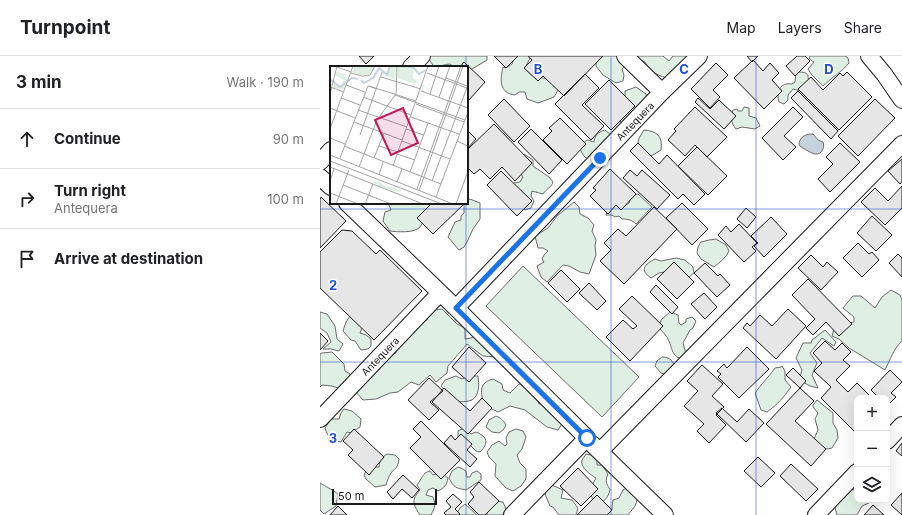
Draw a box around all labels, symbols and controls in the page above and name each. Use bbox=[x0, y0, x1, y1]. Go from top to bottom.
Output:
text: Turnpoint bbox=[20, 16, 110, 39]
text: Map bbox=[727, 19, 756, 36]
text: Layers bbox=[778, 19, 822, 36]
text: Share bbox=[844, 19, 882, 36]
text: B bbox=[534, 61, 543, 77]
text: C bbox=[679, 61, 689, 77]
text: D bbox=[824, 61, 834, 77]
inset map bbox=[330, 66, 468, 204]
text: 3 min bbox=[16, 72, 62, 92]
text: Walk · 190 m bbox=[227, 74, 304, 90]
street label: Antequera bbox=[614, 99, 656, 143]
icon: ahead bbox=[16, 128, 38, 150]
text: Continue bbox=[54, 129, 121, 148]
text: 90 m bbox=[273, 131, 304, 147]
route end bbox=[591, 149, 609, 167]
text: Turn right bbox=[54, 181, 126, 200]
icon: right bbox=[16, 188, 38, 210]
text: 100 m bbox=[267, 191, 304, 207]
text: Antequera bbox=[54, 200, 118, 216]
icon: arrive bbox=[16, 248, 38, 270]
text: Arrive at destination bbox=[54, 249, 203, 268]
text: 2 bbox=[329, 277, 337, 293]
street label: Antequera bbox=[359, 334, 401, 378]
map controls bbox=[854, 395, 890, 503]
button: + bbox=[854, 395, 890, 431]
route start bbox=[578, 429, 596, 447]
text: 3 bbox=[329, 430, 337, 446]
button: − bbox=[854, 431, 890, 467]
button: layers bbox=[854, 467, 890, 503]
scale bar bbox=[332, 487, 437, 506]
text: 50 m bbox=[338, 489, 364, 503]

